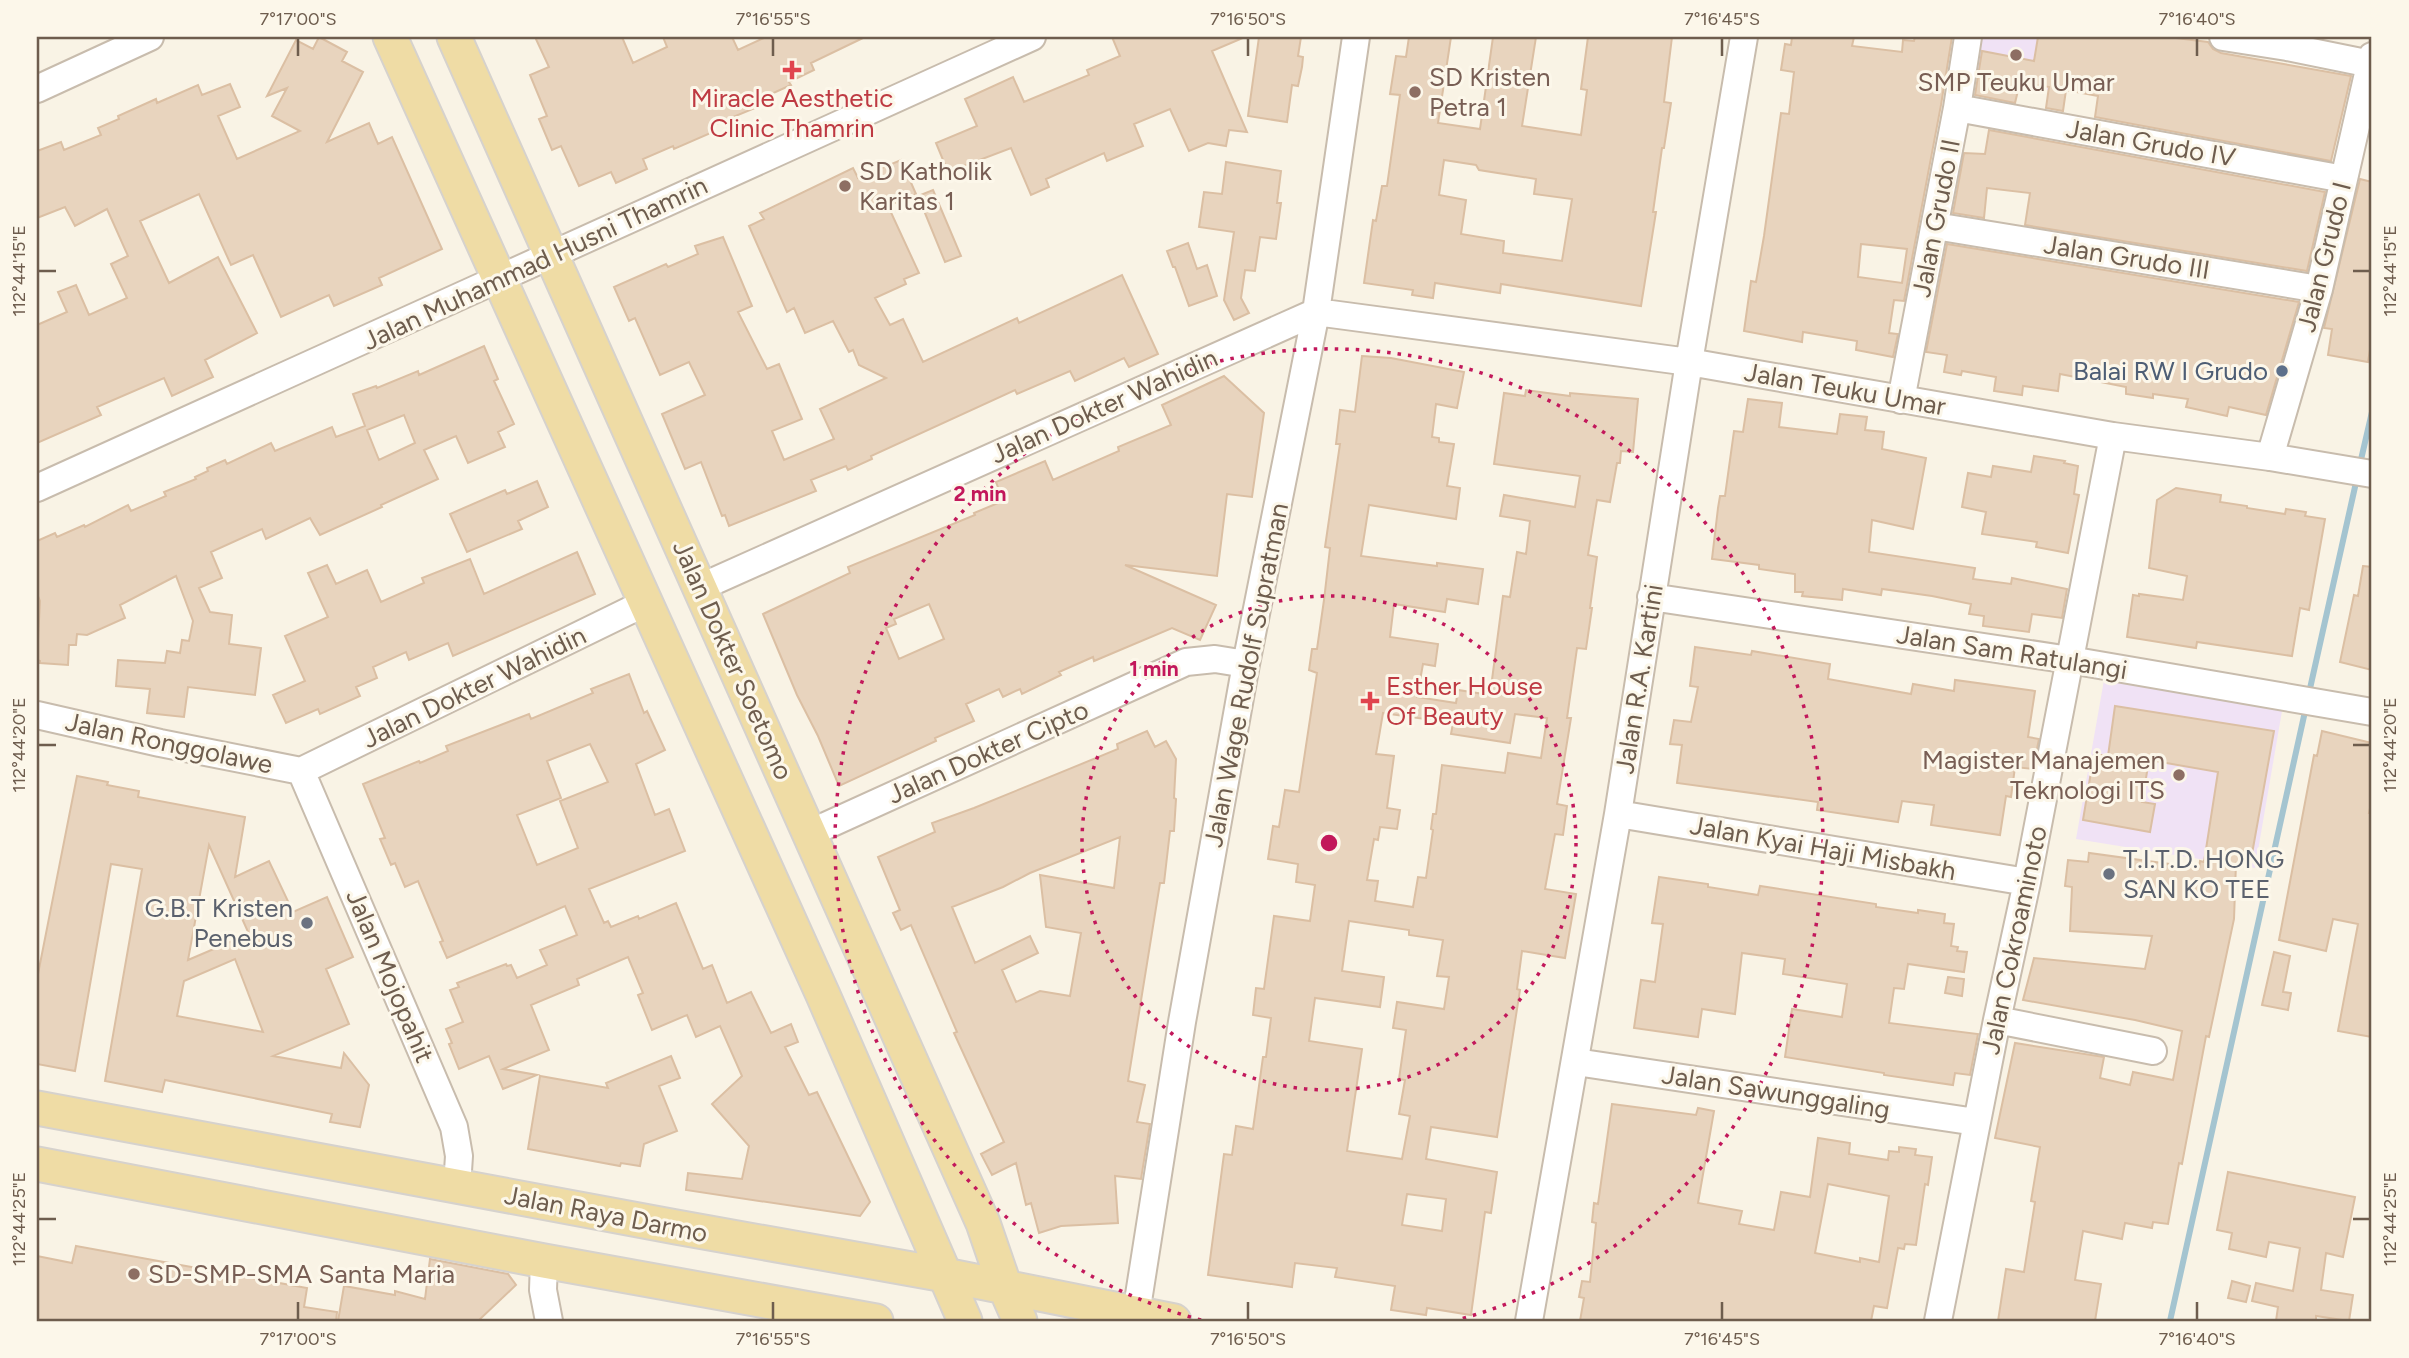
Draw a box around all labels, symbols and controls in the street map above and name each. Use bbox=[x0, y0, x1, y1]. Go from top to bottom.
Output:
text: 7°17'00"S bbox=[260, 8, 336, 30]
text: 7°16'55"S bbox=[735, 8, 811, 30]
text: 7°16'50"S bbox=[1210, 8, 1286, 30]
text: 7°16'45"S bbox=[1684, 8, 1760, 30]
text: 7°16'40"S bbox=[2158, 8, 2236, 30]
marker: SMP Teuku Umar bbox=[2008, 47, 2024, 63]
marker: Miracle Aesthetic Clinic Thamrin bbox=[782, 60, 802, 80]
place label: SD Kristen Petra 1 bbox=[1429, 61, 1551, 123]
place label: SMP Teuku Umar bbox=[1918, 66, 2115, 98]
place label: Miracle Aesthetic Clinic Thamrin bbox=[691, 82, 893, 144]
marker: SD Kristen Petra 1 bbox=[1407, 84, 1423, 100]
street label: Jalan Grudo IV bbox=[2064, 112, 2238, 174]
street label: Jalan Grudo II bbox=[1905, 136, 1967, 300]
place label: SD Katholik Karitas 1 bbox=[859, 155, 992, 217]
street label: Jalan Muhammad Husni Thamrin bbox=[358, 169, 712, 357]
marker: SD Katholik Karitas 1 bbox=[837, 178, 853, 194]
street label: Jalan Grudo I bbox=[2290, 179, 2358, 335]
text: 112°44'15"E bbox=[8, 225, 30, 317]
text: 112°44'15"E bbox=[2379, 225, 2401, 317]
street label: Jalan Grudo III bbox=[2042, 228, 2212, 286]
street label: Jalan Dokter Wahidin bbox=[986, 342, 1222, 470]
place label: Balai RW I Grudo bbox=[2073, 355, 2268, 387]
street label: Jalan Teuku Umar bbox=[1742, 356, 1948, 423]
marker: Balai RW I Grudo bbox=[2274, 363, 2290, 379]
text: 2 min bbox=[954, 481, 1006, 506]
street label: Jalan Wage Rudolf Supratman bbox=[1197, 500, 1295, 850]
street label: Jalan Dokter Soetomo bbox=[666, 535, 800, 785]
street label: Jalan R.A. Kartini bbox=[1608, 582, 1670, 776]
street label: Jalan Sam Ratulangi bbox=[1894, 618, 2130, 686]
street label: Jalan Dokter Wahidin bbox=[357, 619, 591, 755]
text: 1 min bbox=[1129, 656, 1179, 681]
place label: Esther House Of Beauty bbox=[1386, 670, 1543, 732]
marker: Esther House Of Beauty bbox=[1360, 691, 1380, 711]
street label: Jalan Dokter Cipto bbox=[883, 693, 1093, 811]
text: 112°44'20"E bbox=[8, 697, 30, 793]
text: 112°44'20"E bbox=[2379, 697, 2401, 793]
street label: Jalan Ronggolawe bbox=[62, 705, 276, 781]
place label: Magister Manajemen Teknologi ITS bbox=[1922, 744, 2165, 806]
marker: Magister Manajemen Teknologi ITS bbox=[2171, 767, 2187, 783]
street label: Jalan Kyai Haji Misbakh bbox=[1688, 809, 1958, 887]
street label: Jalan Cokroaminoto bbox=[1974, 823, 2054, 1057]
centre of rings bbox=[1317, 831, 1341, 855]
place label: T.I.T.D. HONG SAN KO TEE bbox=[2123, 843, 2284, 905]
marker: T.I.T.D. HONG SAN KO TEE bbox=[2101, 866, 2117, 882]
street label: Jalan Mojopahit bbox=[339, 885, 441, 1067]
place label: G.B.T Kristen Penebus bbox=[145, 892, 293, 954]
marker: G.B.T Kristen Penebus bbox=[299, 915, 315, 931]
street label: Jalan Sawunggaling bbox=[1660, 1058, 1892, 1126]
text: 112°44'25"E bbox=[8, 1172, 30, 1266]
text: 112°44'25"E bbox=[2379, 1172, 2401, 1266]
street label: Jalan Raya Darmo bbox=[502, 1179, 710, 1249]
place label: SD-SMP-SMA Santa Maria bbox=[148, 1258, 455, 1290]
marker: SD-SMP-SMA Santa Maria bbox=[126, 1266, 142, 1282]
text: 7°17'00"S bbox=[260, 1328, 336, 1350]
text: 7°16'55"S bbox=[735, 1328, 811, 1350]
text: 7°16'50"S bbox=[1210, 1328, 1286, 1350]
text: 7°16'45"S bbox=[1684, 1328, 1760, 1350]
text: 7°16'40"S bbox=[2158, 1328, 2236, 1350]

